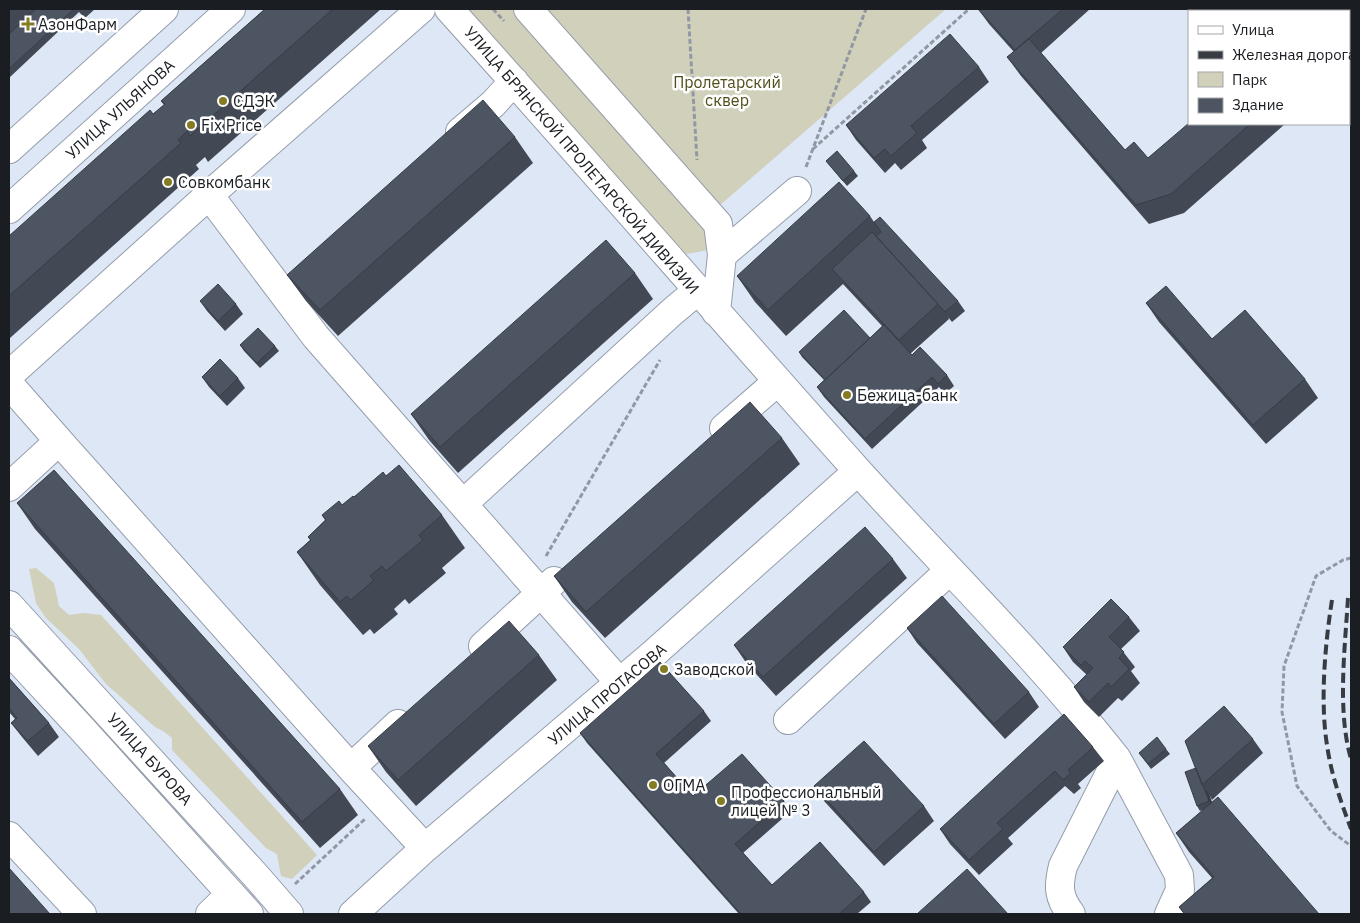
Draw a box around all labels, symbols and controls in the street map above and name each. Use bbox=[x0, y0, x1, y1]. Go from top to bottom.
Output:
legend bbox=[1188, 10, 1350, 125]
place label: АзонФарм bbox=[38, 14, 117, 34]
marker: АзонФарм bbox=[22, 18, 34, 30]
text: Улица bbox=[1232, 20, 1274, 39]
street label: УЛИЦА БРЯНСКОЙ ПРОЛЕТАРСКОЙ ДИВИЗИИ bbox=[460, 22, 704, 298]
text: Железная дорога bbox=[1232, 45, 1356, 64]
street label: УЛИЦА УЛЬЯНОВА bbox=[61, 55, 179, 163]
text: Парк bbox=[1232, 70, 1267, 89]
park label: Пролетарский сквер bbox=[673, 72, 781, 110]
place label: СДЭК bbox=[233, 91, 275, 111]
marker: СДЭК bbox=[217, 95, 229, 107]
text: Здание bbox=[1232, 95, 1284, 114]
place label: Fix Price bbox=[201, 115, 262, 135]
marker: Fix Price bbox=[185, 119, 197, 131]
place label: Совкомбанк bbox=[178, 172, 270, 192]
marker: Совкомбанк bbox=[162, 176, 174, 188]
place label: Бежица-банк bbox=[857, 385, 958, 405]
marker: Бежица-банк bbox=[841, 389, 853, 401]
street label: УЛИЦА ПРОТАСОВА bbox=[544, 639, 670, 749]
place label: Заводской bbox=[674, 659, 754, 679]
marker: Заводской bbox=[658, 663, 670, 675]
street label: УЛИЦА БУРОВА bbox=[103, 709, 197, 809]
place label: ОГМА bbox=[663, 775, 706, 795]
marker: ОГМА bbox=[647, 779, 659, 791]
place label: Профессиональный лицей № 3 bbox=[731, 782, 881, 820]
marker: Профессиональный лицей № 3 bbox=[715, 795, 727, 807]

